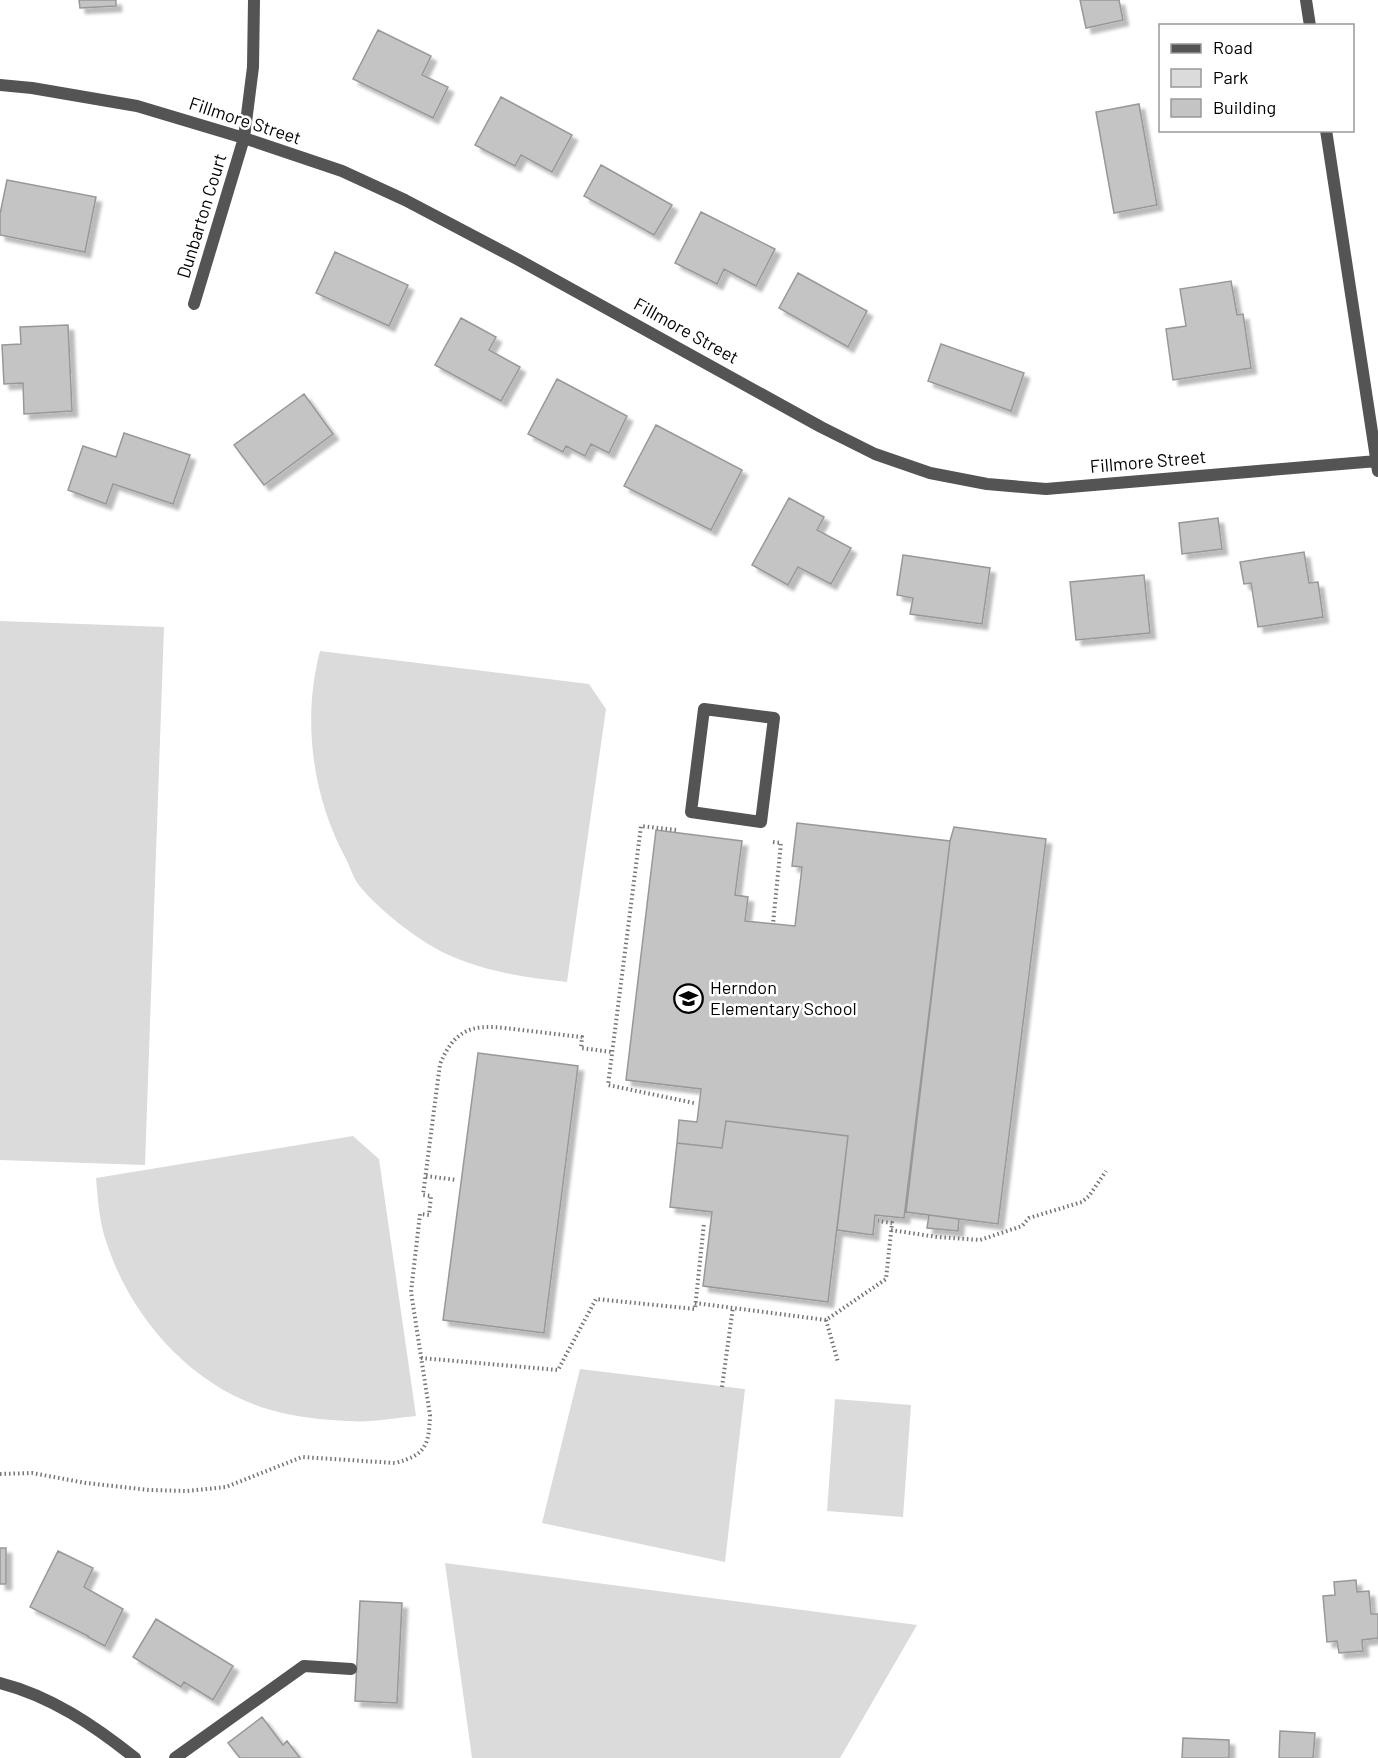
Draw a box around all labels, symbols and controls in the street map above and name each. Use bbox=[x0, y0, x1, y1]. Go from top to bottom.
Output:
legend bbox=[1159, 24, 1354, 132]
text: Road bbox=[1213, 36, 1253, 58]
text: Park bbox=[1213, 66, 1248, 88]
street label: Fillmore Street bbox=[187, 92, 304, 149]
text: Building bbox=[1213, 96, 1276, 118]
street label: Dunbarton Court bbox=[172, 151, 230, 281]
street label: Fillmore Street bbox=[630, 292, 743, 368]
street label: Fillmore Street bbox=[1089, 445, 1207, 477]
place label: Herndon Elementary School bbox=[710, 976, 857, 1019]
school or university icon: Herndon Elementary School bbox=[673, 982, 705, 1014]

